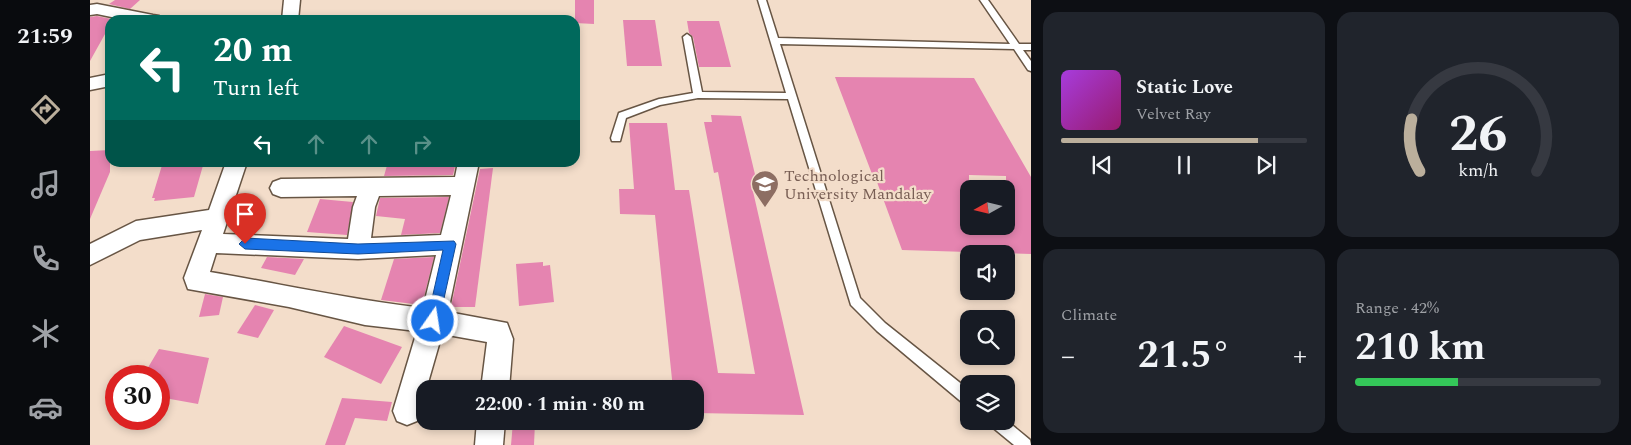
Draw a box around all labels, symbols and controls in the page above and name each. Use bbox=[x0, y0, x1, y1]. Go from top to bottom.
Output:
text: 21:59 bbox=[17, 20, 73, 53]
text: 20 m bbox=[213, 24, 293, 77]
icon: left bbox=[130, 35, 195, 100]
text: Turn left bbox=[213, 72, 299, 105]
text: Static Love bbox=[1136, 73, 1233, 102]
icon: directions bbox=[28, 92, 63, 127]
text: 26 bbox=[1449, 95, 1507, 174]
text: Velvet Ray bbox=[1136, 102, 1211, 126]
icon: left bbox=[249, 130, 277, 158]
icon: ahead bbox=[302, 130, 330, 158]
icon: ahead bbox=[355, 130, 383, 158]
icon: right bbox=[408, 130, 436, 158]
icon: previous bbox=[1088, 151, 1116, 179]
icon: pause bbox=[1170, 151, 1198, 179]
icon: next bbox=[1252, 151, 1280, 179]
text: km/h bbox=[1458, 157, 1498, 184]
place label: Technological University Mandalay bbox=[784, 164, 933, 206]
icon: music bbox=[28, 167, 63, 202]
school or university icon: Technological University Mandalay bbox=[750, 169, 780, 208]
north arrow bbox=[960, 180, 1015, 235]
map controls bbox=[960, 180, 1015, 430]
pin bbox=[224, 193, 266, 244]
icon: arrive bbox=[231, 200, 259, 228]
icon: phone bbox=[28, 241, 63, 276]
button: sound bbox=[960, 245, 1015, 300]
position arrow bbox=[406, 294, 458, 346]
text: Range · 42% bbox=[1355, 296, 1439, 320]
text: Climate bbox=[1061, 303, 1117, 327]
button: search bbox=[960, 310, 1015, 365]
icon: climate bbox=[28, 316, 63, 351]
text: 210 km bbox=[1355, 319, 1486, 377]
text: 21.5° bbox=[1137, 327, 1231, 385]
text: − bbox=[1061, 335, 1075, 378]
text: + bbox=[1293, 335, 1307, 378]
speed limit sign: 30 bbox=[105, 365, 170, 430]
button: layers bbox=[960, 375, 1015, 430]
icon: car bbox=[28, 390, 63, 425]
text: 22:00 · 1 min · 80 m bbox=[475, 390, 645, 419]

